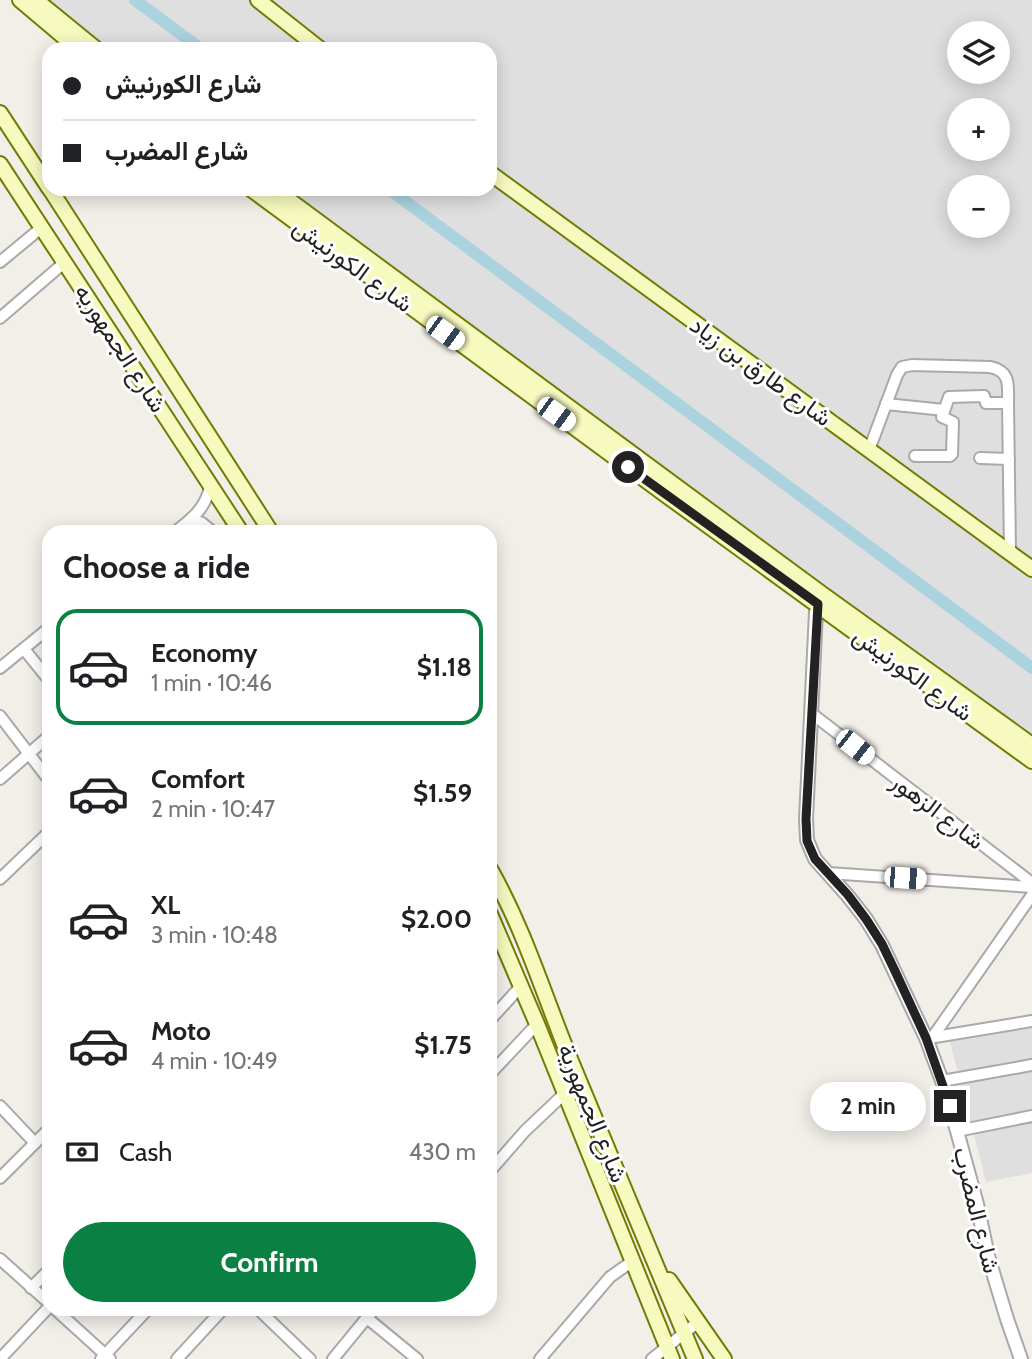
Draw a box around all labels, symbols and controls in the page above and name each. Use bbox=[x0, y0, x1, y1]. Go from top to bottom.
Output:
map controls bbox=[947, 21, 1010, 238]
button: layers bbox=[947, 21, 1010, 84]
text: شارع الكورنيش bbox=[105, 68, 262, 100]
button: + bbox=[947, 98, 1010, 161]
text: شارع المضرب bbox=[105, 135, 248, 167]
button: − bbox=[947, 175, 1010, 238]
street label: شارع الكورنيش bbox=[286, 212, 419, 320]
street label: شارع الجمهوريه bbox=[67, 278, 173, 419]
street label: شارع طارق بن زياد bbox=[683, 310, 838, 434]
car bbox=[422, 312, 469, 354]
car bbox=[533, 393, 580, 435]
route start bbox=[612, 451, 644, 483]
text: Choose a ride bbox=[63, 547, 250, 586]
street label: شارع الكورنيش bbox=[846, 621, 979, 729]
icon: car bbox=[67, 636, 130, 699]
text: Economy bbox=[151, 637, 257, 669]
text: $1.18 bbox=[417, 651, 472, 683]
text: 1 min · 10:46 bbox=[151, 669, 272, 697]
car bbox=[832, 726, 879, 768]
icon: car bbox=[67, 762, 130, 825]
text: Comfort bbox=[151, 763, 245, 795]
street label: شارع الزهور bbox=[884, 766, 990, 857]
text: $1.59 bbox=[413, 777, 472, 809]
text: 2 min · 10:47 bbox=[151, 795, 275, 823]
car bbox=[884, 866, 927, 890]
icon: car bbox=[67, 888, 130, 951]
text: XL bbox=[151, 889, 180, 921]
text: $2.00 bbox=[401, 903, 472, 935]
text: 3 min · 10:48 bbox=[151, 921, 278, 949]
icon: car bbox=[67, 1014, 130, 1077]
text: Moto bbox=[151, 1015, 211, 1047]
text: $1.75 bbox=[414, 1029, 472, 1061]
street label: شارع الجمهورية bbox=[550, 1039, 634, 1187]
text: 4 min · 10:49 bbox=[151, 1047, 278, 1075]
callout: 2 min bbox=[810, 1082, 926, 1130]
route end bbox=[934, 1090, 966, 1122]
text: 2 min bbox=[840, 1092, 896, 1120]
icon: cash bbox=[63, 1133, 101, 1171]
text: Cash bbox=[119, 1136, 172, 1168]
text: 430 m bbox=[409, 1138, 476, 1166]
street label: شارع المضرب bbox=[945, 1144, 1007, 1277]
button: Confirm bbox=[63, 1222, 476, 1302]

